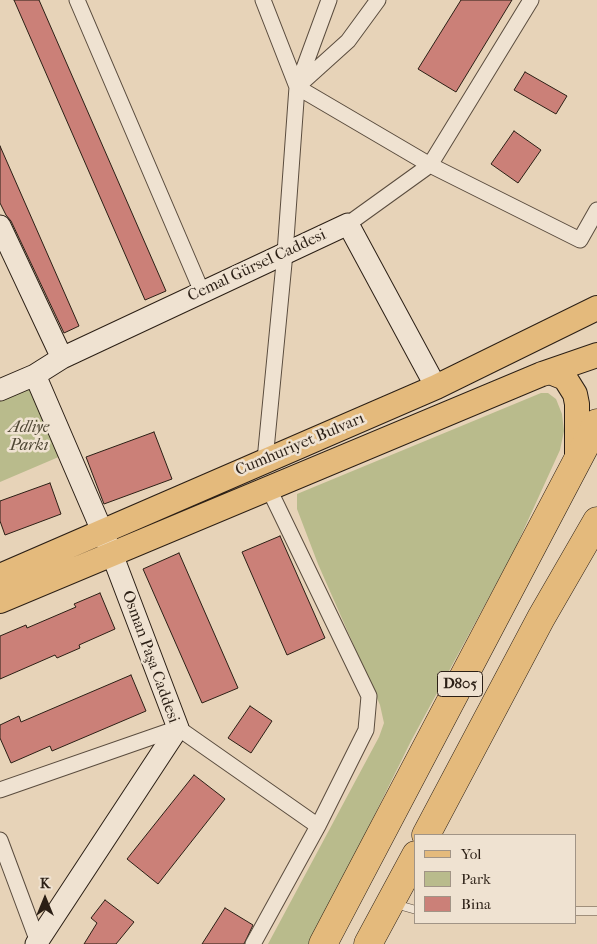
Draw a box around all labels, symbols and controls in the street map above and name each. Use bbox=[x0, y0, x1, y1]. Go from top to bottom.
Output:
street label: Cemal Gürsel Caddesi bbox=[185, 226, 329, 306]
street label: Cumhuriyet Bulvarı bbox=[233, 409, 367, 481]
park label: Adliye Parkı bbox=[9, 418, 49, 456]
street label: Osman Paşa Caddesi bbox=[117, 588, 183, 726]
road number: D805 bbox=[438, 672, 482, 696]
legend bbox=[414, 834, 577, 924]
text: Yol bbox=[461, 845, 481, 863]
text: Park bbox=[461, 870, 491, 888]
north arrow bbox=[20, 874, 70, 924]
text: K bbox=[40, 875, 50, 892]
text: Bina bbox=[461, 895, 491, 913]

